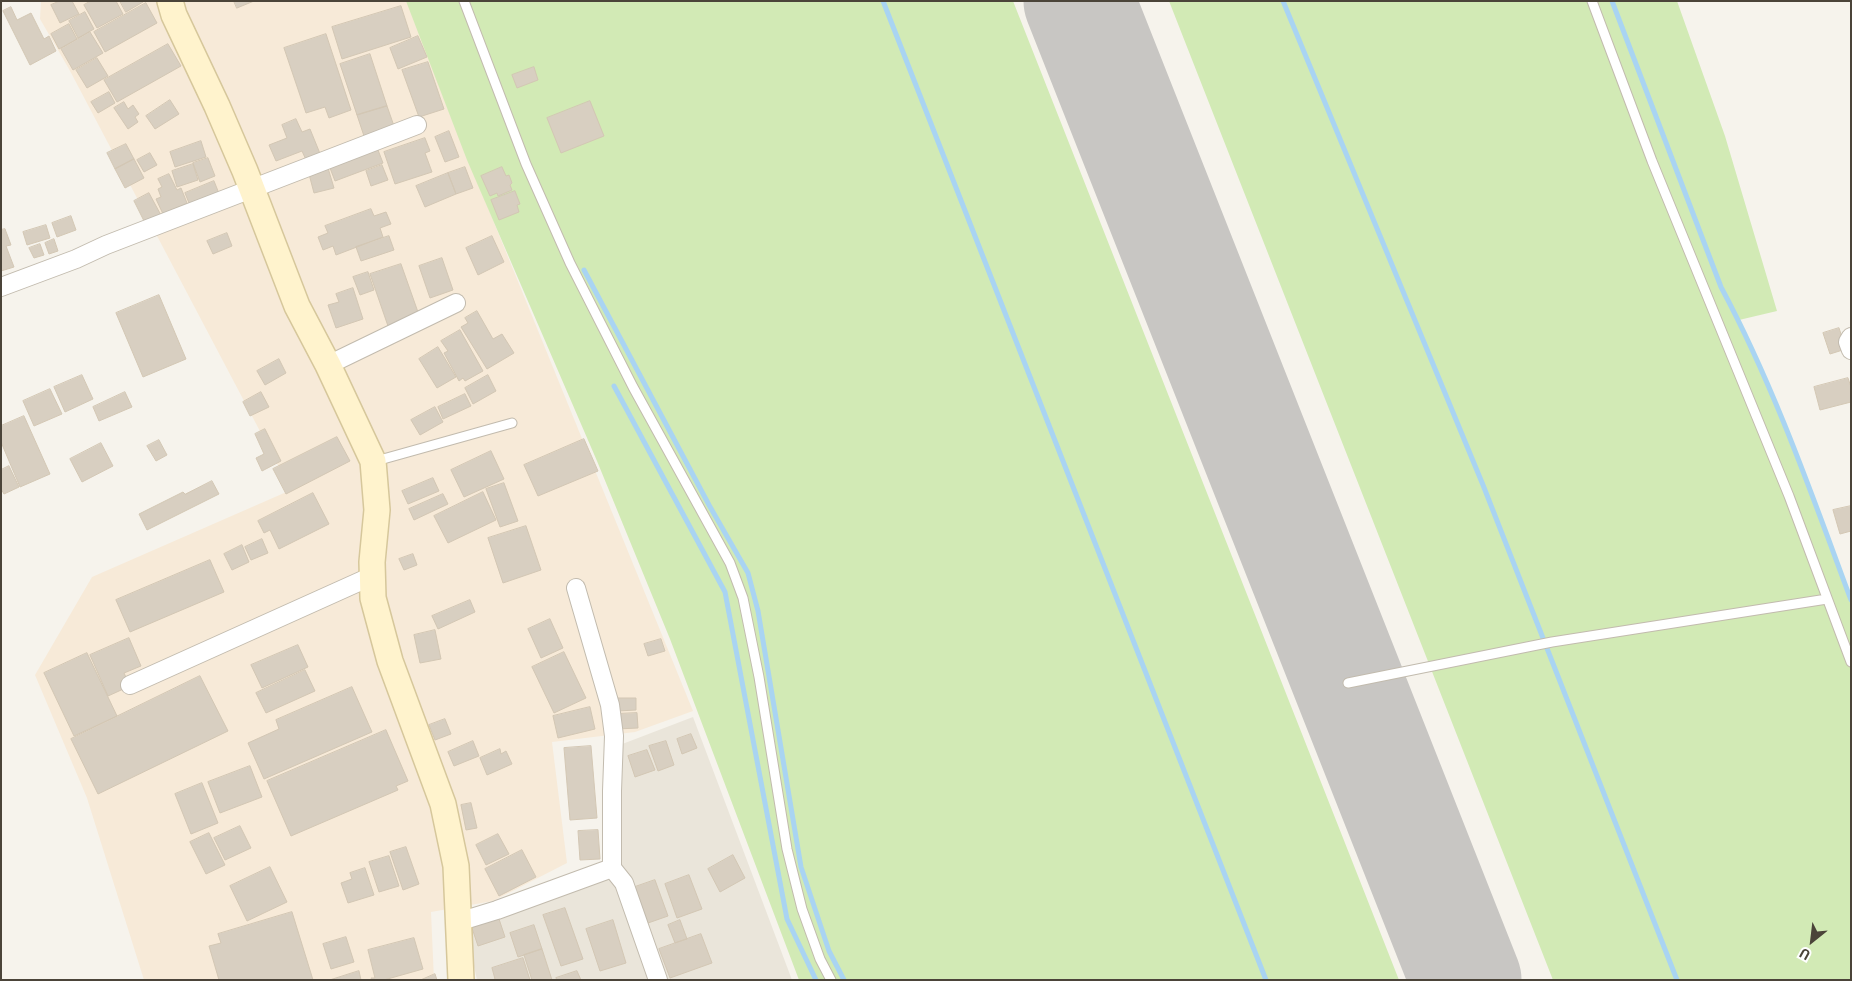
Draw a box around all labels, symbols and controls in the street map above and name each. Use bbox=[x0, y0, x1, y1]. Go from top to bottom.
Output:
north arrow bbox=[1787, 916, 1837, 966]
text: U bbox=[1797, 945, 1813, 963]

